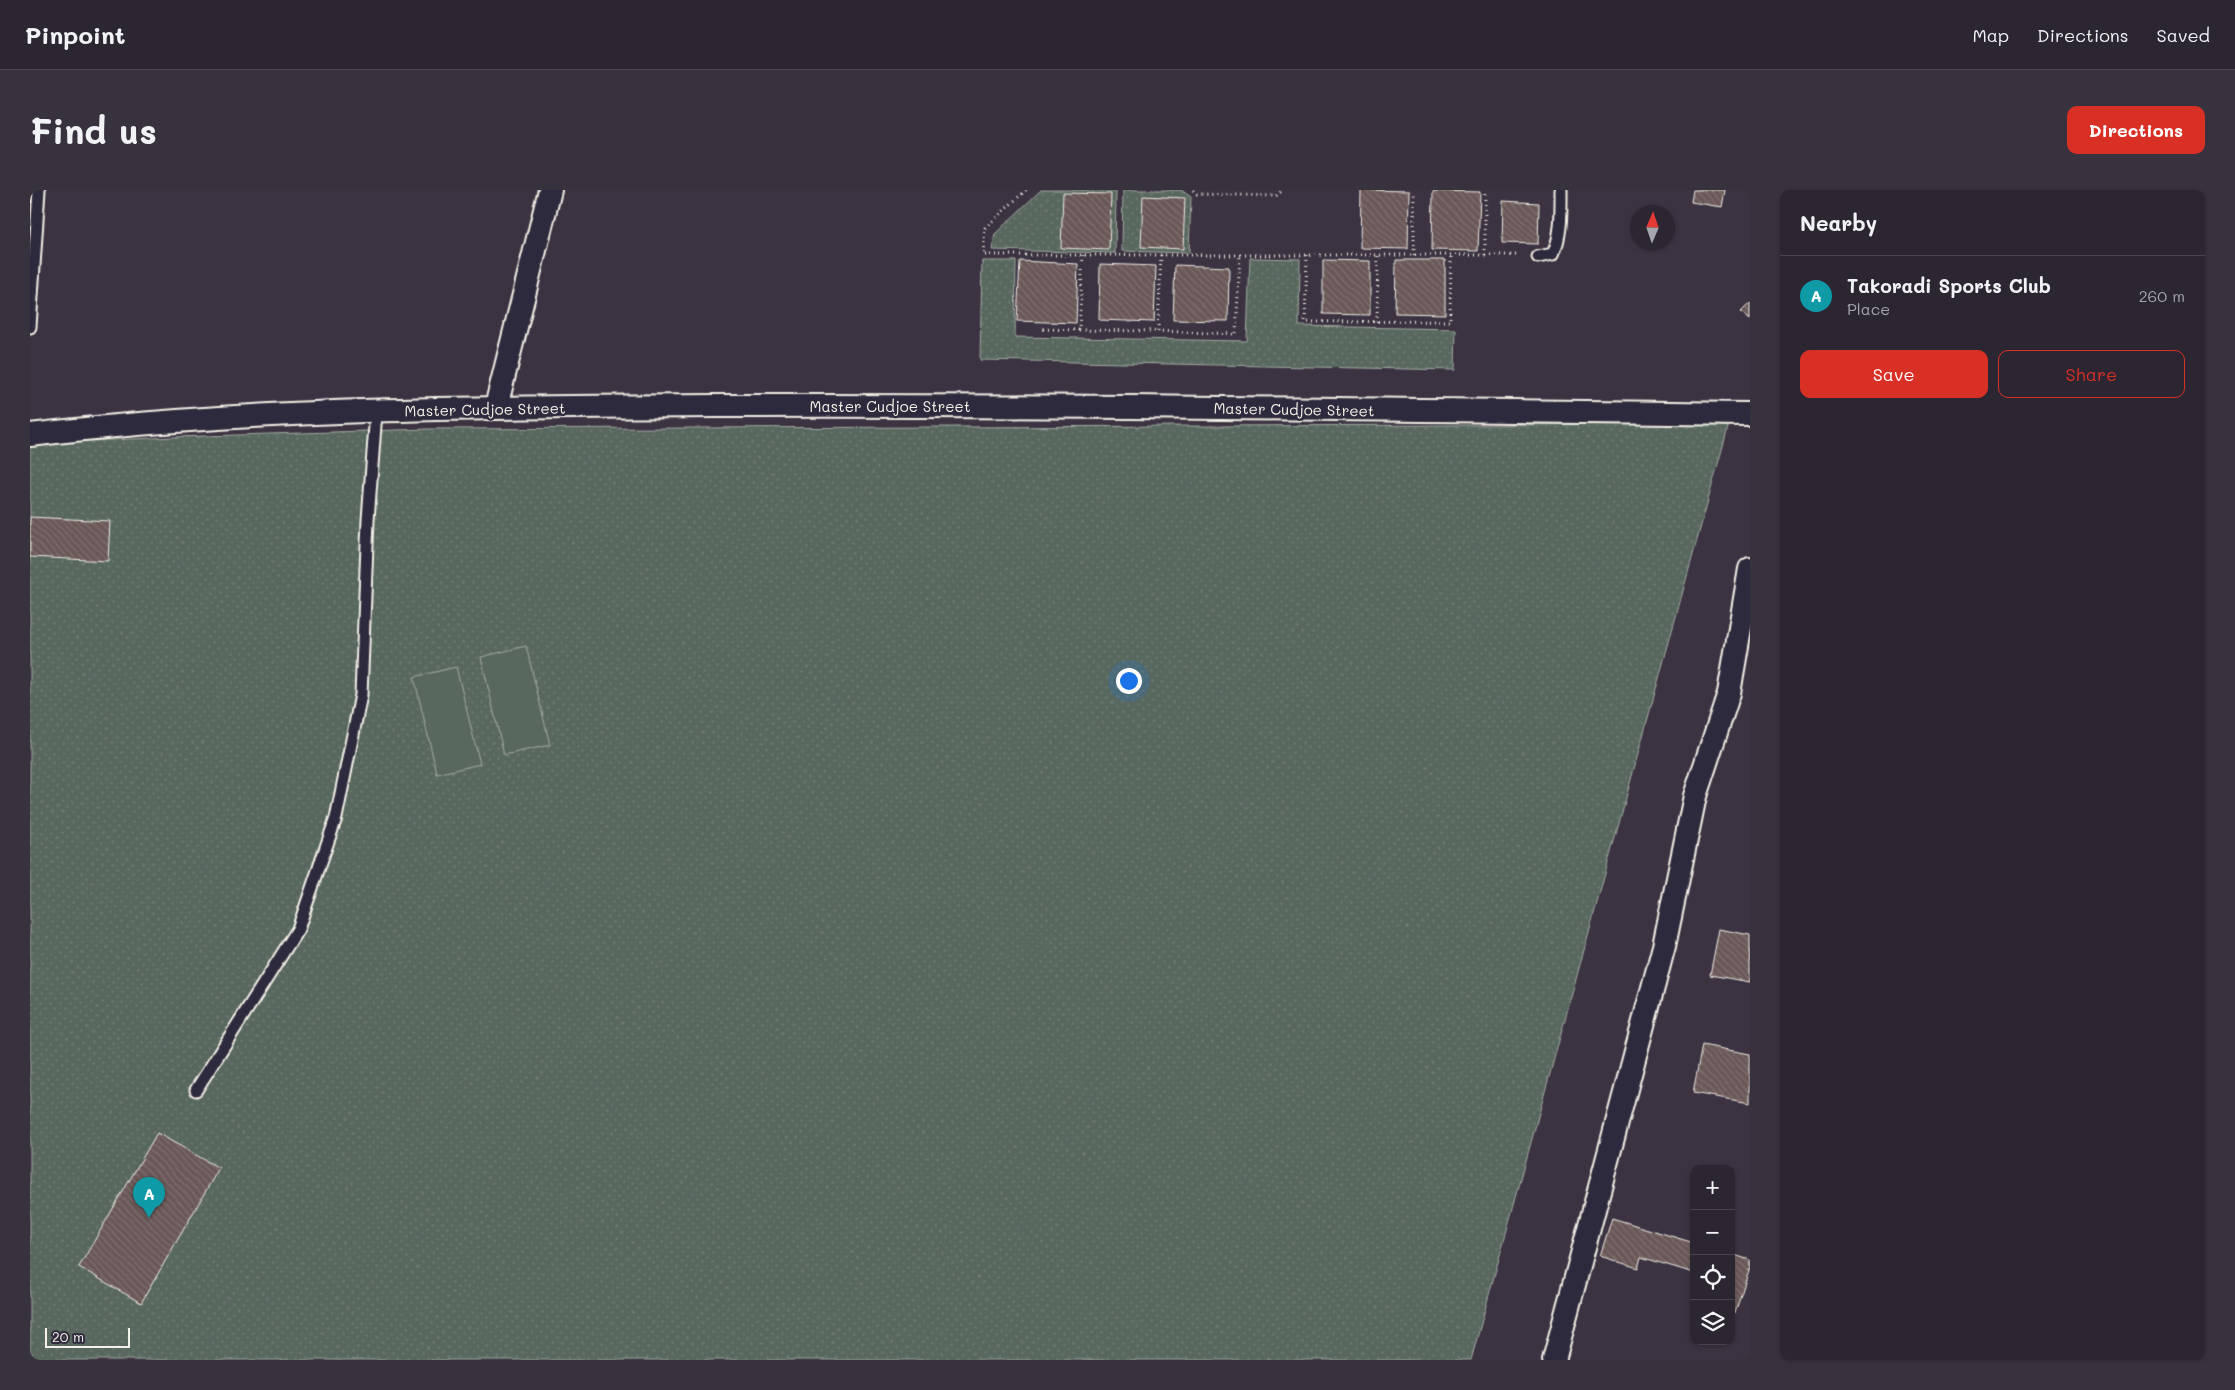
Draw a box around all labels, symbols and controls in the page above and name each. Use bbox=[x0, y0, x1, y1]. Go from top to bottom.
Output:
text: Pinpoint bbox=[25, 19, 126, 50]
text: Map bbox=[1972, 23, 2009, 47]
text: Directions bbox=[2037, 23, 2129, 47]
text: Saved bbox=[2157, 23, 2210, 47]
button: Directions bbox=[2067, 106, 2205, 154]
text: Find us bbox=[30, 107, 157, 153]
north arrow bbox=[1630, 205, 1675, 250]
text: Nearby bbox=[1800, 209, 1877, 236]
text: Takoradi Sports Club bbox=[1847, 273, 2051, 298]
text: A bbox=[1810, 285, 1822, 306]
text: 260 m bbox=[2139, 285, 2185, 306]
text: Place bbox=[1847, 298, 1890, 319]
button: Save bbox=[1800, 350, 1988, 398]
button: Share bbox=[1998, 350, 2185, 398]
street label: Master Cudjoe Street bbox=[810, 396, 971, 416]
street label: Master Cudjoe Street bbox=[404, 398, 566, 420]
street label: Master Cudjoe Street bbox=[1213, 398, 1375, 420]
your location bbox=[1116, 668, 1142, 694]
map controls bbox=[1690, 1165, 1735, 1345]
button: + bbox=[1690, 1165, 1735, 1210]
pin: A bbox=[133, 1177, 165, 1218]
button: − bbox=[1690, 1210, 1735, 1255]
button: locate bbox=[1690, 1255, 1735, 1300]
button: layers bbox=[1690, 1300, 1735, 1345]
scale bar bbox=[45, 1325, 130, 1348]
text: 20 m bbox=[52, 1327, 84, 1346]

